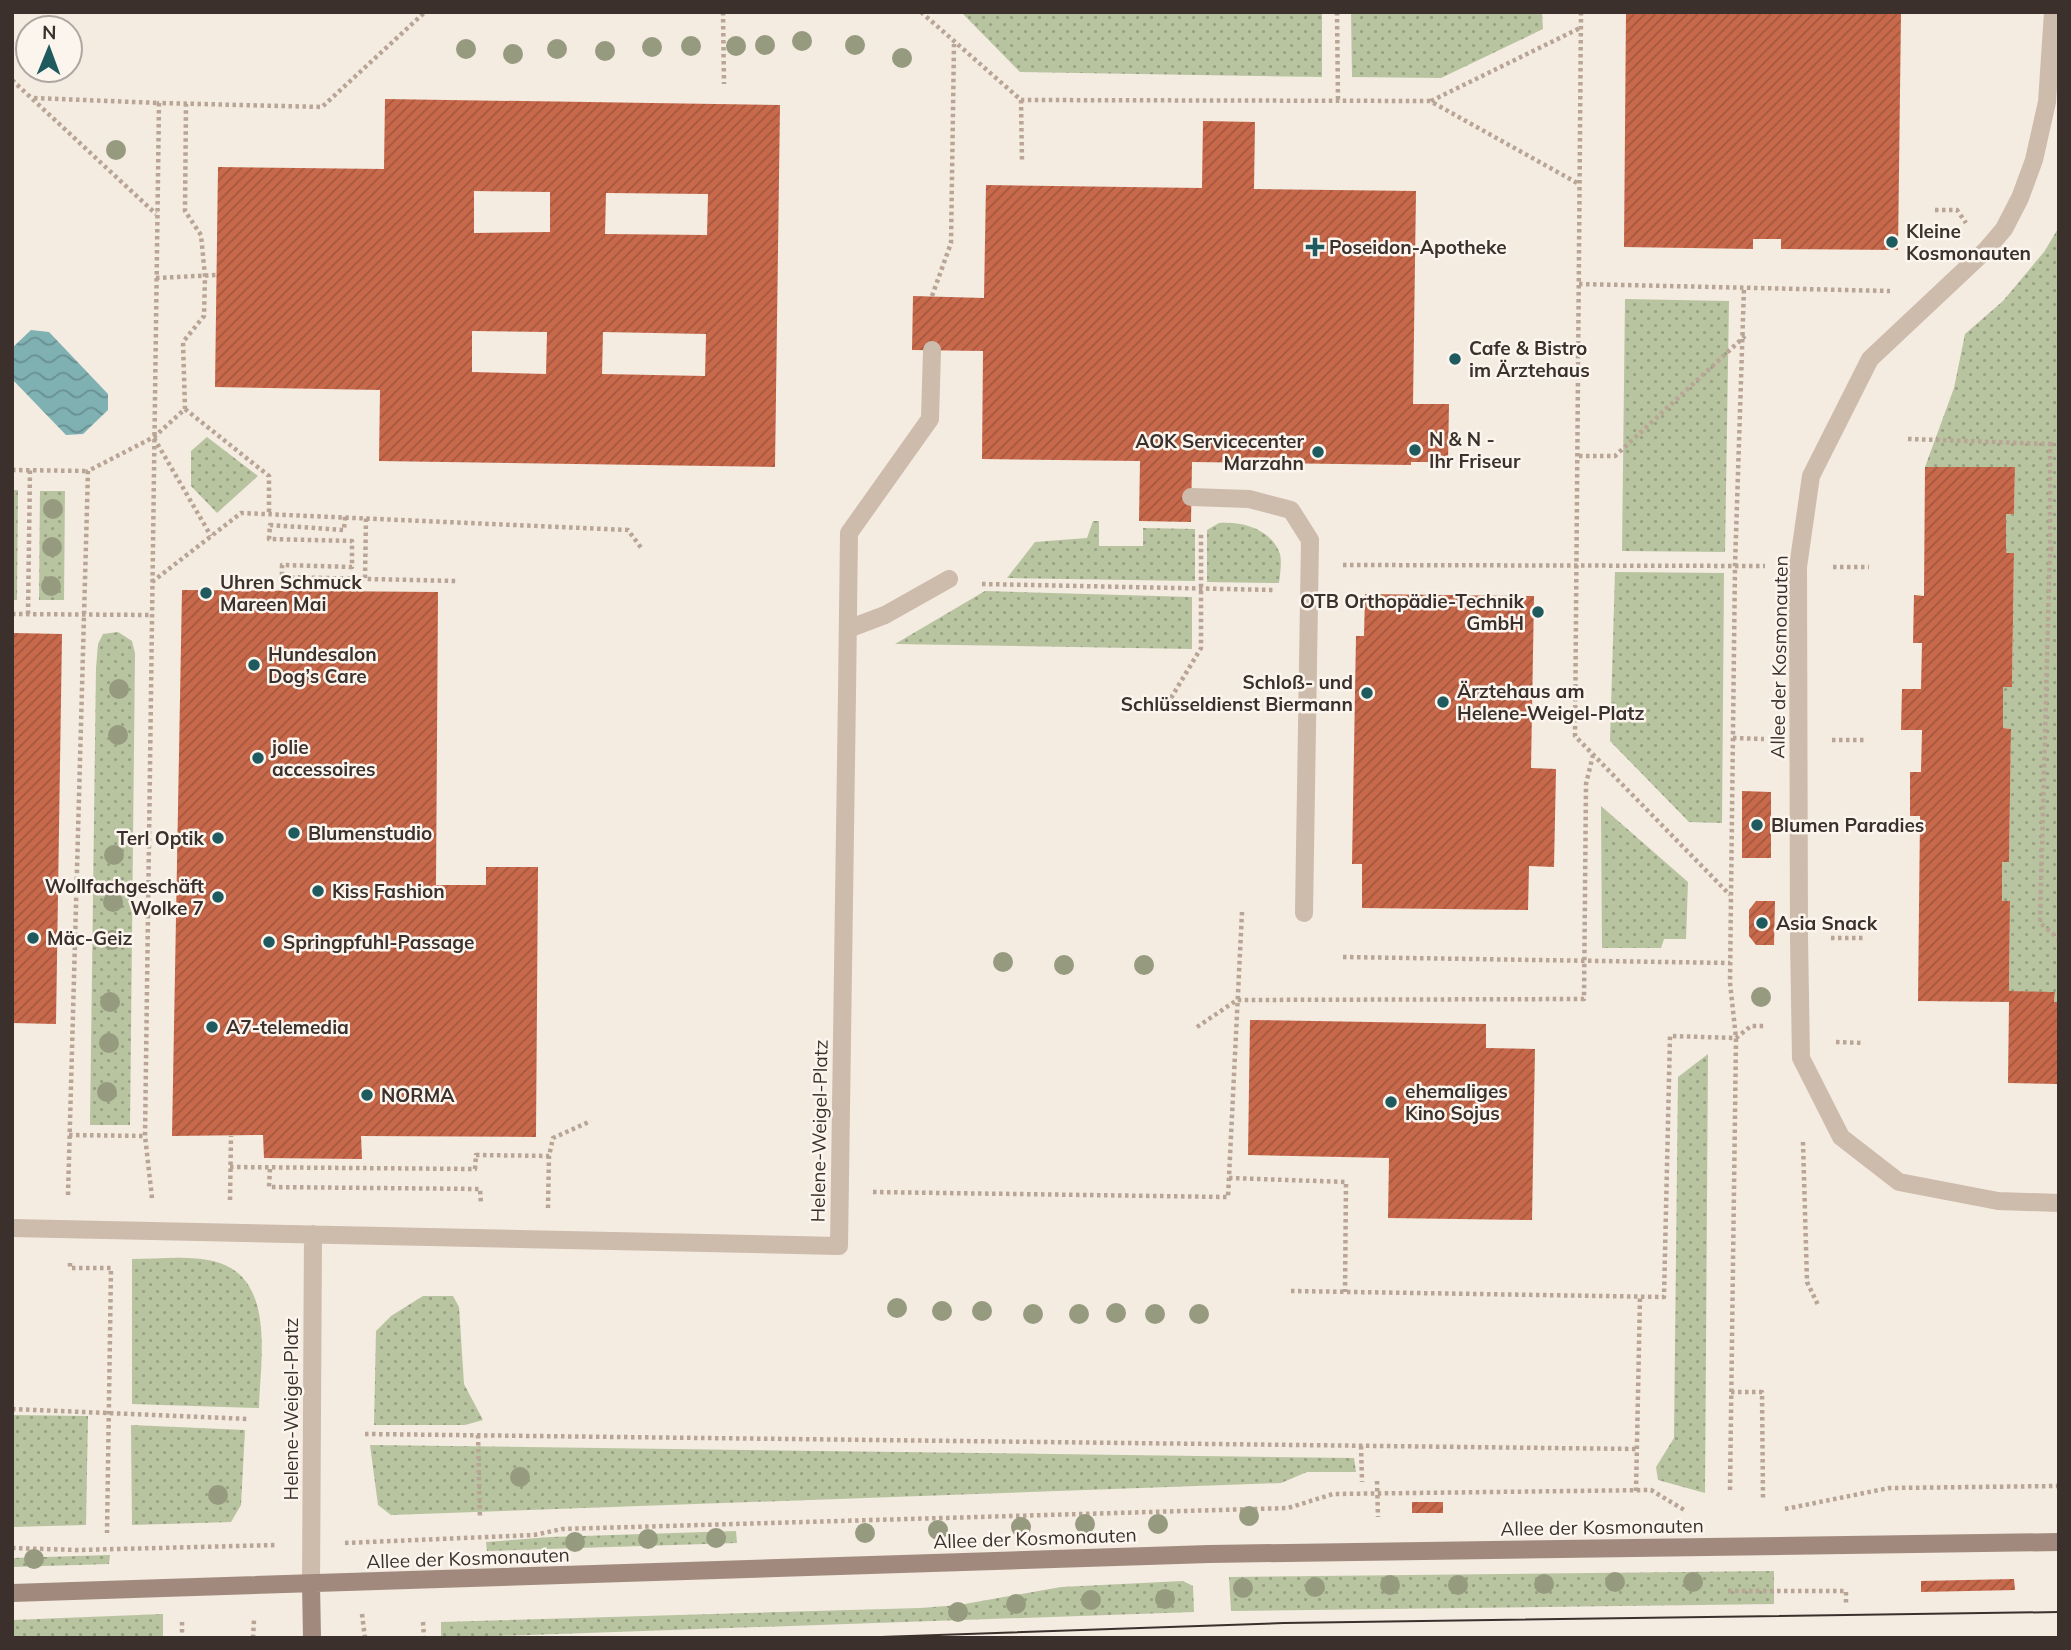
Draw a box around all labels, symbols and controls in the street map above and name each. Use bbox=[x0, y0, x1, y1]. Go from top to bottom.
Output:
north arrow bbox=[14, 14, 84, 84]
text: N bbox=[42, 20, 57, 44]
place label: Kleine Kosmonauten bbox=[1906, 219, 2031, 265]
marker: Kleine Kosmonauten bbox=[1884, 234, 1900, 250]
place label: Poseidon-Apotheke bbox=[1329, 235, 1507, 259]
marker: Poseidon-Apotheke bbox=[1307, 239, 1323, 255]
place label: Cafe & Bistro im Ärztehaus bbox=[1469, 336, 1590, 382]
marker: Cafe & Bistro im Ärztehaus bbox=[1447, 351, 1463, 367]
place label: N & N - Ihr Friseur bbox=[1429, 427, 1521, 473]
place label: AOK Servicecenter Marzahn bbox=[1135, 429, 1305, 475]
marker: N & N - Ihr Friseur bbox=[1407, 442, 1423, 458]
marker: AOK Servicecenter Marzahn bbox=[1310, 444, 1326, 460]
street label: Allee der Kosmonauten bbox=[1765, 555, 1793, 759]
place label: Uhren Schmuck Mareen Mai bbox=[220, 570, 362, 616]
marker: Uhren Schmuck Mareen Mai bbox=[198, 585, 214, 601]
place label: OTB Orthopädie-Technik GmbH bbox=[1300, 589, 1525, 635]
marker: OTB Orthopädie-Technik GmbH bbox=[1530, 604, 1546, 620]
place label: Hundesalon Dog’s Care bbox=[268, 642, 377, 688]
marker: Hundesalon Dog’s Care bbox=[246, 657, 262, 673]
place label: Schloß- und Schlüsseldienst Biermann bbox=[1121, 670, 1353, 716]
place label: Ärztehaus am Helene-Weigel-Platz bbox=[1457, 679, 1645, 725]
marker: Schloß- und Schlüsseldienst Biermann bbox=[1359, 685, 1375, 701]
marker: Ärztehaus am Helene-Weigel-Platz bbox=[1435, 694, 1451, 710]
place label: jolie accessoires bbox=[270, 735, 375, 781]
marker: jolie accessoires bbox=[250, 750, 266, 766]
place label: Blumen Paradies bbox=[1771, 813, 1924, 837]
marker: Blumen Paradies bbox=[1749, 817, 1765, 833]
place label: Blumenstudio bbox=[308, 821, 432, 845]
marker: Blumenstudio bbox=[286, 825, 302, 841]
place label: Terl Optik bbox=[116, 826, 205, 850]
marker: Terl Optik bbox=[210, 830, 226, 846]
place label: Wollfachgeschäft Wolke 7 bbox=[45, 874, 204, 920]
place label: Kiss Fashion bbox=[332, 879, 445, 903]
marker: Kiss Fashion bbox=[310, 883, 326, 899]
marker: Wollfachgeschäft Wolke 7 bbox=[210, 889, 226, 905]
place label: Asia Snack bbox=[1776, 911, 1878, 935]
marker: Asia Snack bbox=[1754, 915, 1770, 931]
place label: Mäc-Geiz bbox=[47, 926, 132, 950]
marker: Mäc-Geiz bbox=[25, 930, 41, 946]
place label: Springpfuhl-Passage bbox=[283, 930, 475, 954]
marker: Springpfuhl-Passage bbox=[261, 934, 277, 950]
place label: A7-telemedia bbox=[226, 1015, 349, 1039]
marker: A7-telemedia bbox=[204, 1019, 220, 1035]
street label: Helene-Weigel-Platz bbox=[805, 1039, 833, 1223]
place label: ehemaliges Kino Sojus bbox=[1405, 1079, 1508, 1125]
place label: NORMA bbox=[381, 1083, 455, 1107]
marker: NORMA bbox=[359, 1087, 375, 1103]
marker: ehemaliges Kino Sojus bbox=[1383, 1094, 1399, 1110]
street label: Helene-Weigel-Platz bbox=[279, 1317, 303, 1500]
street label: Allee der Kosmonauten bbox=[1500, 1513, 1704, 1541]
street label: Allee der Kosmonauten bbox=[933, 1522, 1137, 1554]
street label: Allee der Kosmonauten bbox=[366, 1542, 570, 1574]

